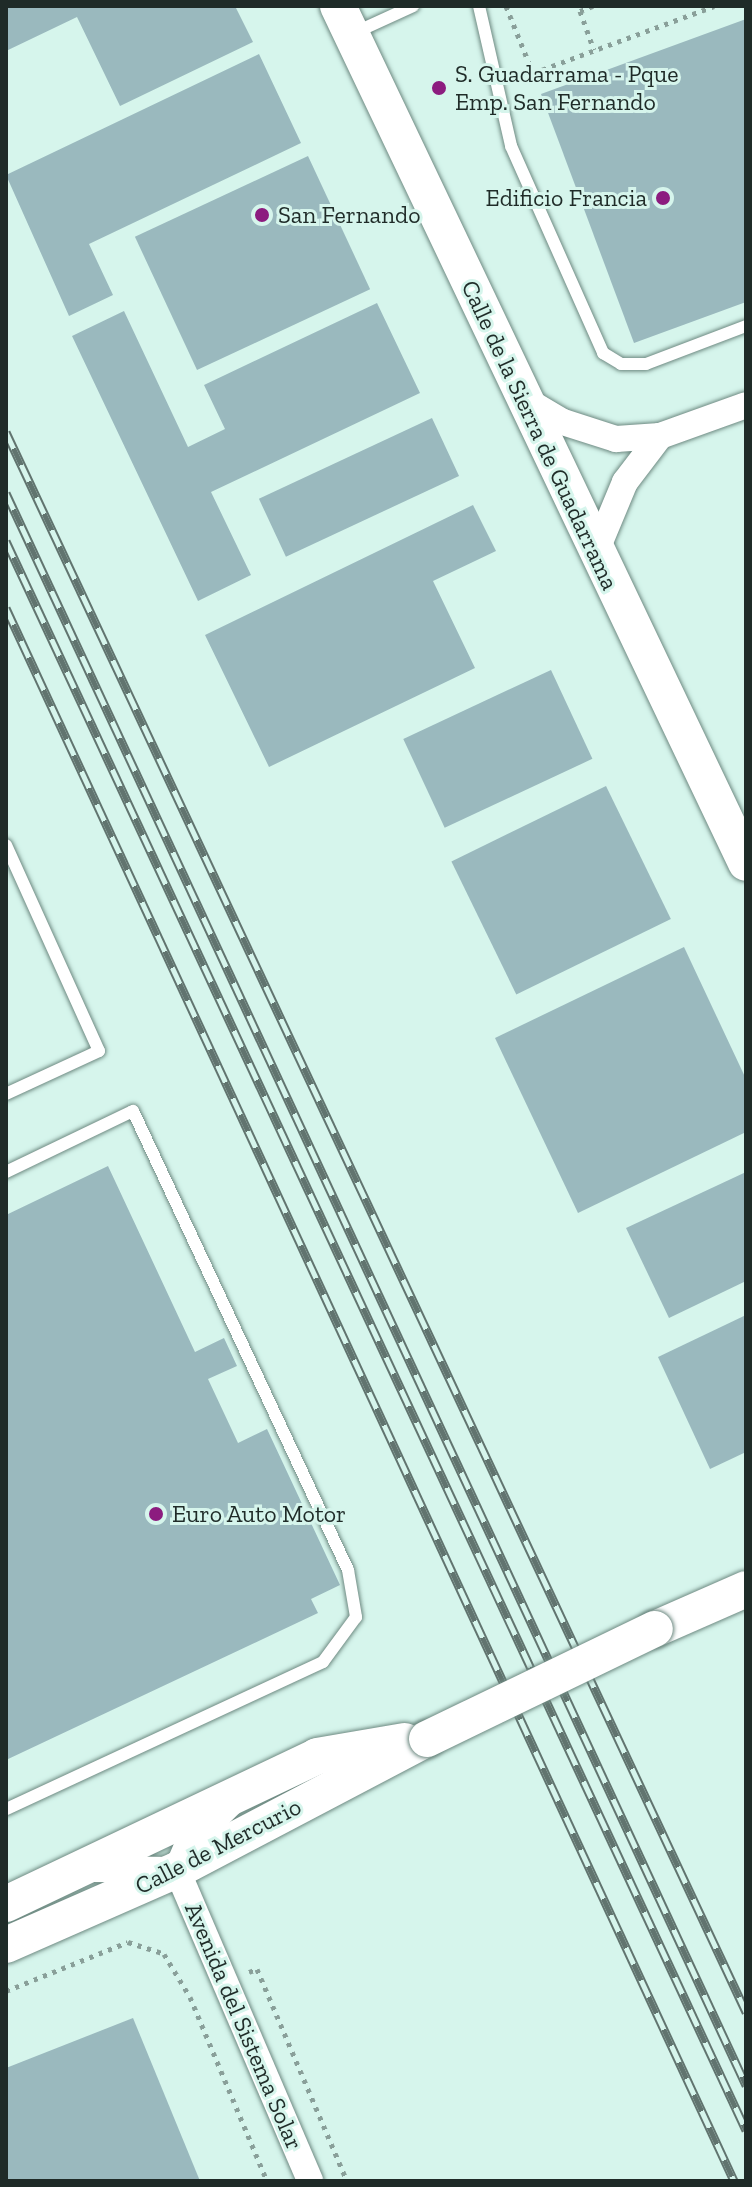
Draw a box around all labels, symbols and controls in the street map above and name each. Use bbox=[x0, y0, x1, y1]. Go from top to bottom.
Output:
place label: S. Guadarrama - Pque Emp. San Fernando bbox=[455, 60, 679, 116]
marker: S. Guadarrama - Pque Emp. San Fernando bbox=[430, 79, 448, 97]
place label: Edificio Francia bbox=[486, 184, 647, 212]
marker: Edificio Francia bbox=[654, 189, 672, 207]
place label: San Fernando bbox=[278, 201, 420, 229]
marker: San Fernando bbox=[253, 206, 271, 224]
street label: Calle de la Sierra de Guadarrama bbox=[455, 276, 625, 594]
place label: Euro Auto Motor bbox=[172, 1500, 347, 1528]
marker: Euro Auto Motor bbox=[147, 1505, 165, 1523]
street label: Calle de Mercurio bbox=[130, 1792, 306, 1900]
street label: Avenida del Sistema Solar bbox=[179, 1898, 309, 2154]

